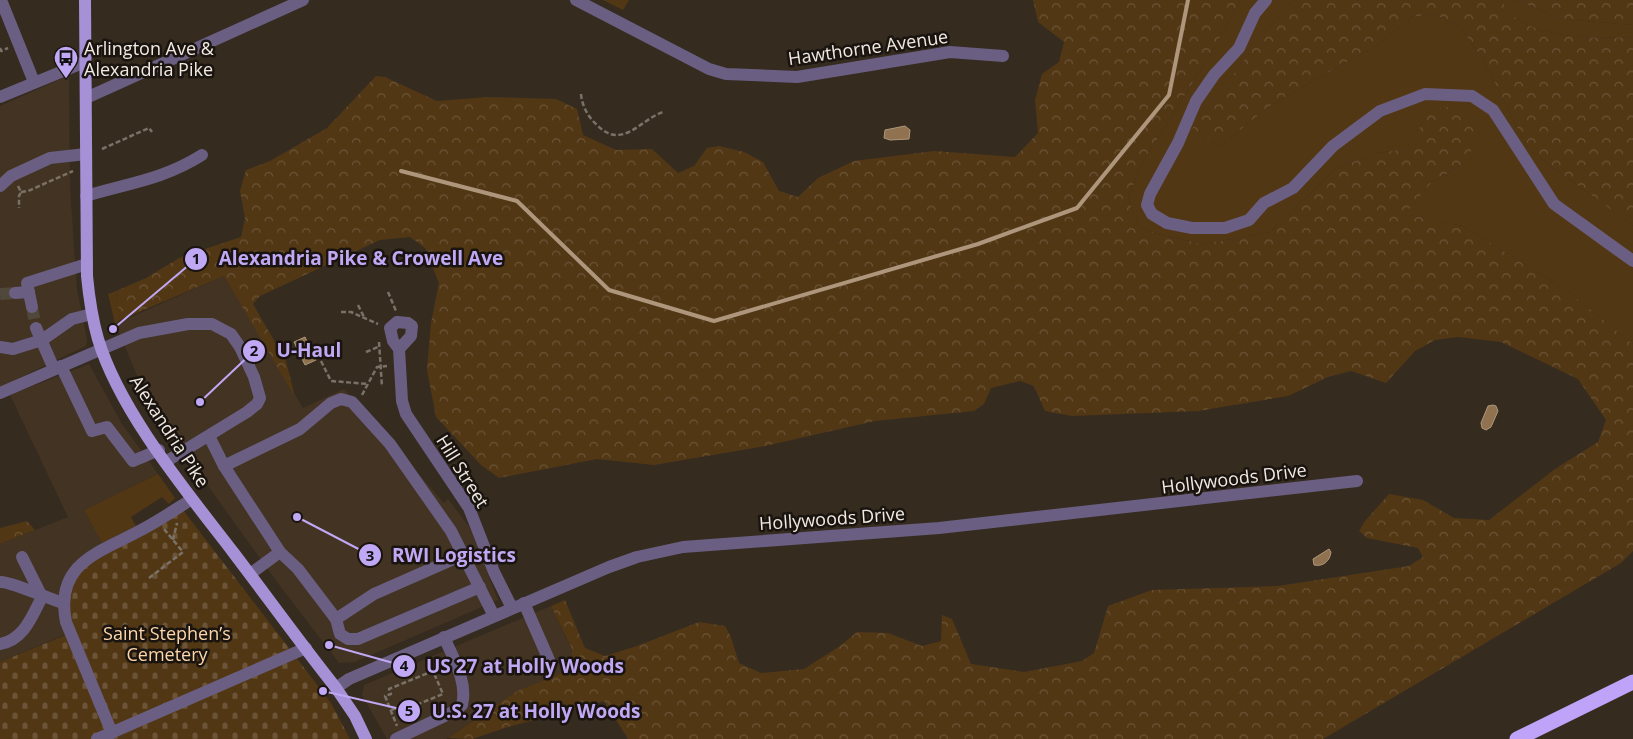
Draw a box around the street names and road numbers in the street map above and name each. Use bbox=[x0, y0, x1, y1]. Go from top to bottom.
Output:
street label: Hawthorne Avenue bbox=[786, 24, 950, 70]
street label: Alexandria Pike bbox=[125, 370, 215, 492]
street label: Hill Street bbox=[431, 430, 495, 512]
street label: Hollywoods Drive bbox=[1160, 457, 1308, 499]
street label: Hollywoods Drive bbox=[758, 501, 906, 535]

